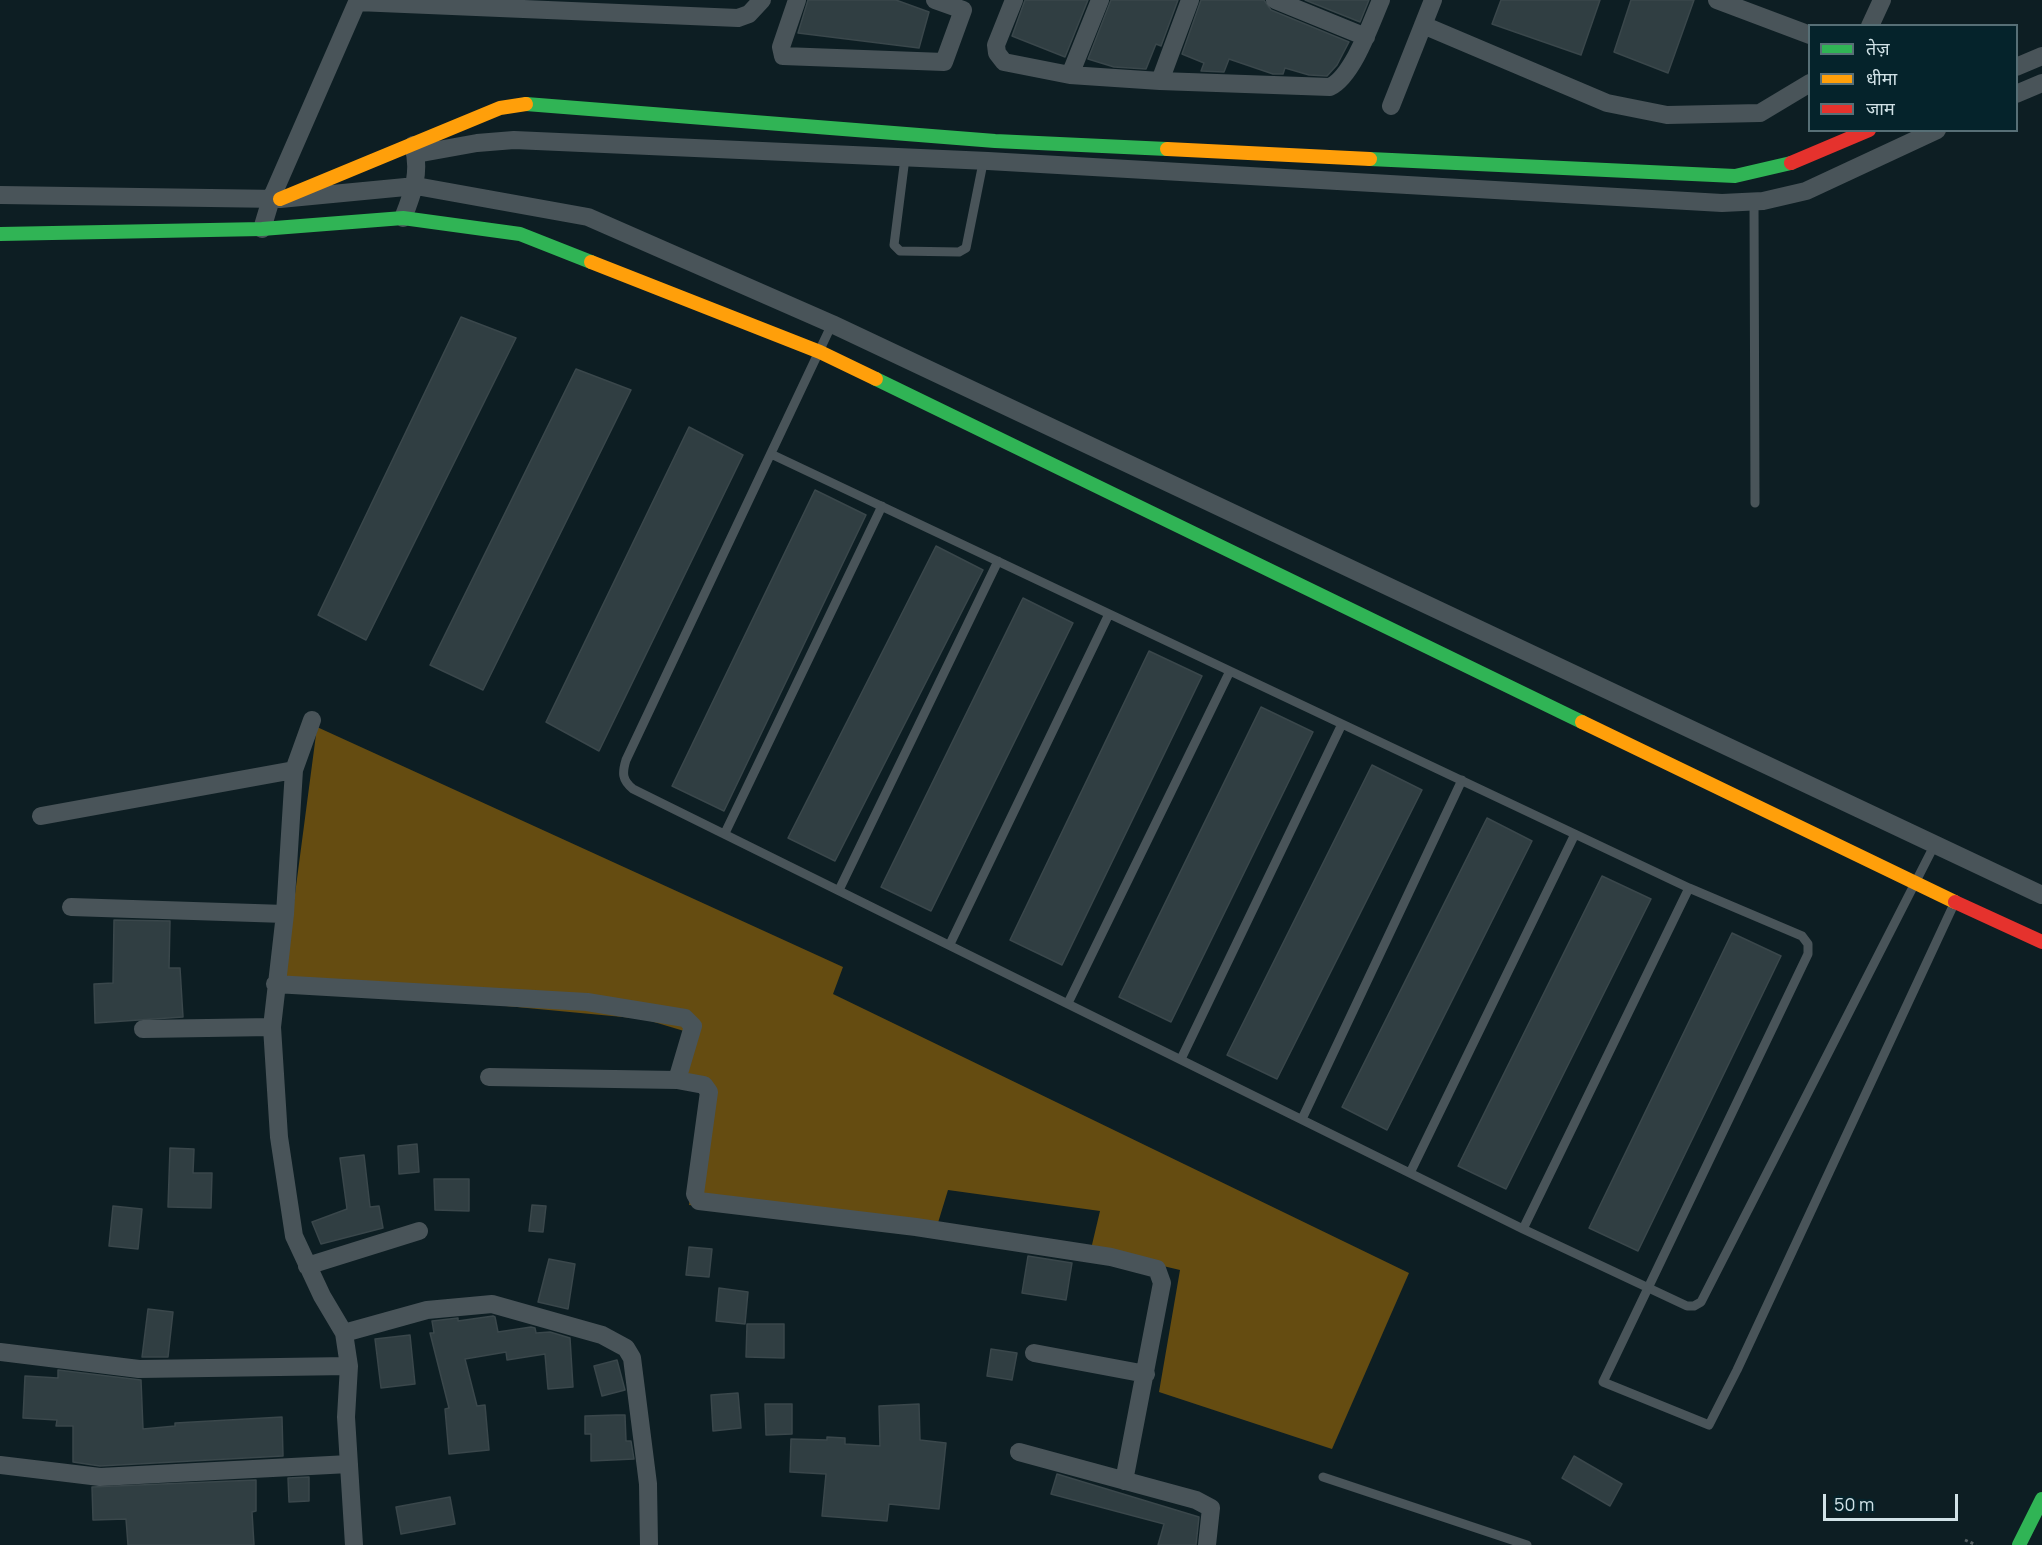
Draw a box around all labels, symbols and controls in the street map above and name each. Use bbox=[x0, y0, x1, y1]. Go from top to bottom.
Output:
legend bbox=[1808, 24, 2018, 132]
text: तेज़ bbox=[1866, 36, 1890, 60]
text: धीमा bbox=[1866, 66, 1897, 90]
text: जाम bbox=[1866, 96, 1895, 120]
scale bar bbox=[1826, 1482, 1961, 1520]
text: 50 m bbox=[1834, 1492, 1874, 1516]

